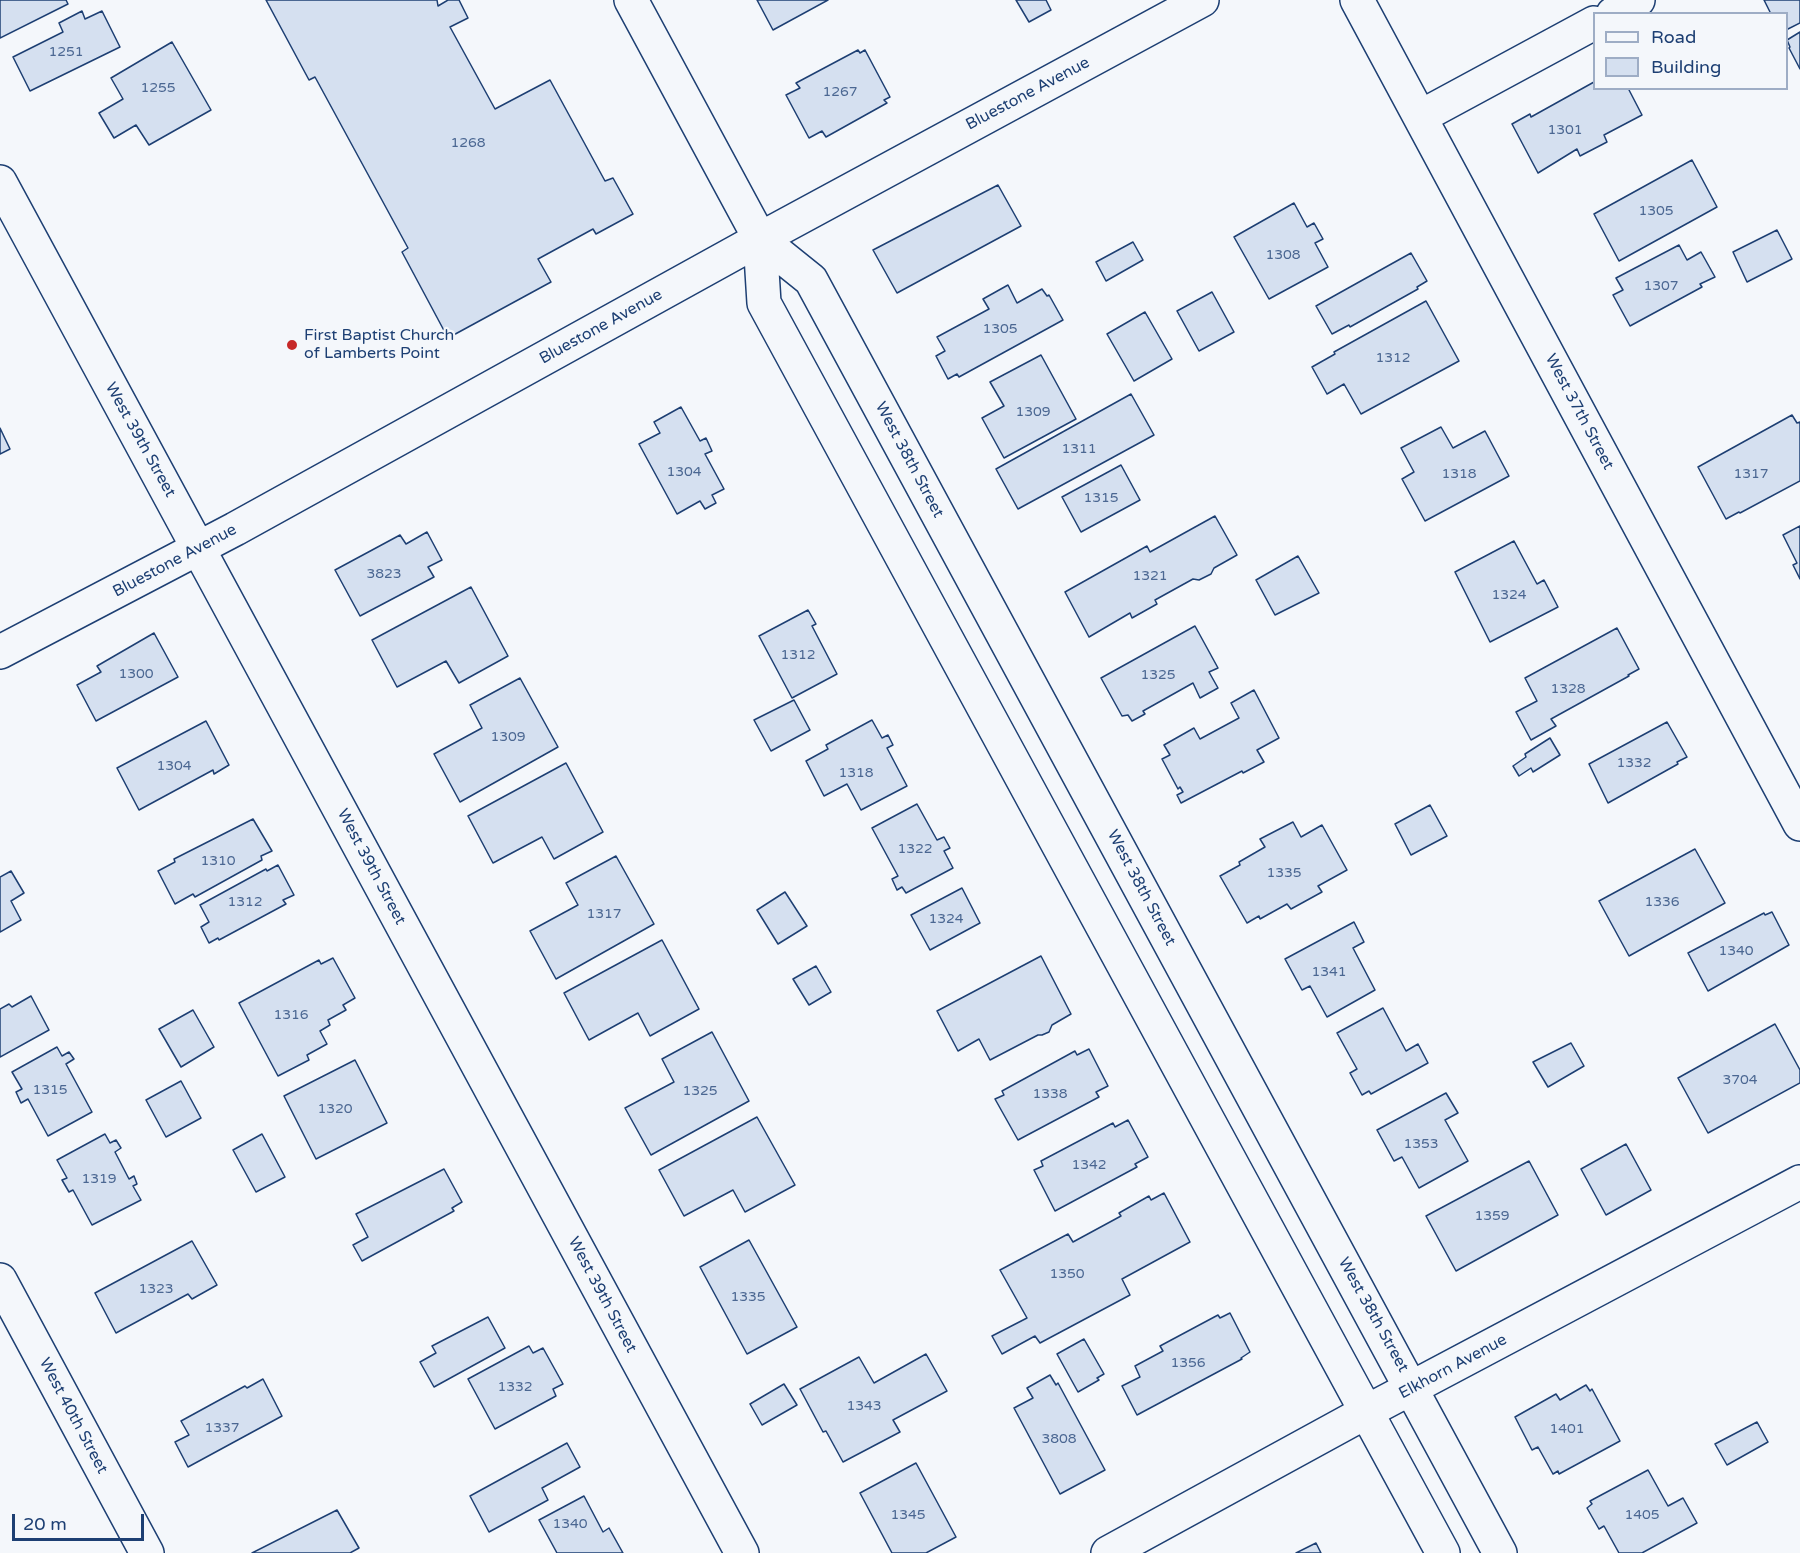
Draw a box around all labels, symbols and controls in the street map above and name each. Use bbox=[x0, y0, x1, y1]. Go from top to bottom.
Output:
legend bbox=[1593, 12, 1788, 90]
text: Road bbox=[1651, 26, 1696, 48]
house number: 1251 bbox=[48, 44, 84, 60]
street label: Bluestone Avenue bbox=[963, 53, 1093, 135]
text: Building bbox=[1651, 56, 1721, 78]
house number: 1255 bbox=[140, 80, 176, 96]
house number: 1267 bbox=[822, 84, 858, 100]
house number: 1301 bbox=[1547, 122, 1583, 138]
house number: 1268 bbox=[450, 135, 486, 151]
house number: 1305 bbox=[1638, 203, 1674, 219]
house number: 1308 bbox=[1265, 247, 1301, 263]
house number: 1307 bbox=[1643, 278, 1679, 294]
street label: Bluestone Avenue bbox=[536, 285, 666, 369]
house number: 1305 bbox=[982, 321, 1018, 337]
place label: First Baptist Church of Lamberts Point bbox=[304, 326, 454, 364]
marker: First Baptist Church of Lamberts Point bbox=[285, 338, 299, 352]
house number: 1312 bbox=[1375, 350, 1411, 366]
street label: West 37th Street bbox=[1540, 351, 1618, 473]
street label: West 39th Street bbox=[101, 379, 179, 501]
street label: West 38th Street bbox=[870, 399, 948, 521]
house number: 1309 bbox=[1015, 404, 1051, 420]
house number: 1311 bbox=[1061, 441, 1097, 457]
house number: 1304 bbox=[666, 464, 702, 480]
house number: 1318 bbox=[1441, 466, 1477, 482]
house number: 1317 bbox=[1733, 466, 1769, 482]
house number: 1315 bbox=[1083, 490, 1119, 506]
street label: Bluestone Avenue bbox=[110, 520, 240, 602]
house number: 3823 bbox=[366, 566, 402, 582]
house number: 1321 bbox=[1132, 568, 1168, 584]
house number: 1324 bbox=[1491, 587, 1527, 603]
house number: 1312 bbox=[780, 647, 816, 663]
house number: 1300 bbox=[118, 666, 154, 682]
house number: 1325 bbox=[1140, 667, 1176, 683]
house number: 1328 bbox=[1550, 681, 1586, 697]
house number: 1309 bbox=[490, 729, 526, 745]
house number: 1332 bbox=[1616, 755, 1652, 771]
house number: 1304 bbox=[156, 758, 192, 774]
house number: 1318 bbox=[838, 765, 874, 781]
street label: West 39th Street bbox=[332, 806, 410, 928]
street label: West 38th Street bbox=[1102, 827, 1180, 949]
house number: 1322 bbox=[897, 841, 933, 857]
house number: 1310 bbox=[200, 853, 236, 869]
house number: 1335 bbox=[1266, 865, 1302, 881]
house number: 1312 bbox=[227, 894, 263, 910]
house number: 1336 bbox=[1644, 894, 1680, 910]
house number: 1317 bbox=[586, 906, 622, 922]
house number: 1324 bbox=[928, 911, 964, 927]
house number: 1340 bbox=[1718, 943, 1754, 959]
house number: 1341 bbox=[1311, 964, 1347, 980]
house number: 1316 bbox=[273, 1007, 309, 1023]
house number: 3704 bbox=[1722, 1072, 1758, 1088]
house number: 1315 bbox=[32, 1082, 68, 1098]
house number: 1325 bbox=[682, 1083, 718, 1099]
house number: 1338 bbox=[1032, 1086, 1068, 1102]
house number: 1320 bbox=[317, 1101, 353, 1117]
house number: 1353 bbox=[1403, 1136, 1439, 1152]
house number: 1342 bbox=[1071, 1157, 1107, 1173]
house number: 1319 bbox=[81, 1171, 117, 1187]
house number: 1359 bbox=[1474, 1208, 1510, 1224]
street label: West 39th Street bbox=[563, 1234, 641, 1356]
street label: West 38th Street bbox=[1334, 1254, 1412, 1376]
house number: 1350 bbox=[1049, 1266, 1085, 1282]
house number: 1323 bbox=[138, 1281, 174, 1297]
house number: 1335 bbox=[730, 1289, 766, 1305]
street label: Elkhorn Avenue bbox=[1396, 1330, 1510, 1404]
street label: West 40th Street bbox=[34, 1355, 112, 1477]
house number: 1356 bbox=[1170, 1355, 1206, 1371]
house number: 1332 bbox=[497, 1379, 533, 1395]
house number: 1343 bbox=[846, 1398, 882, 1414]
house number: 1337 bbox=[204, 1420, 240, 1436]
house number: 1401 bbox=[1549, 1421, 1585, 1437]
house number: 3808 bbox=[1041, 1431, 1077, 1447]
scale bar bbox=[15, 1502, 147, 1540]
house number: 1345 bbox=[890, 1507, 926, 1523]
house number: 1405 bbox=[1624, 1507, 1660, 1523]
text: 20 m bbox=[23, 1513, 67, 1535]
house number: 1340 bbox=[552, 1516, 588, 1532]

